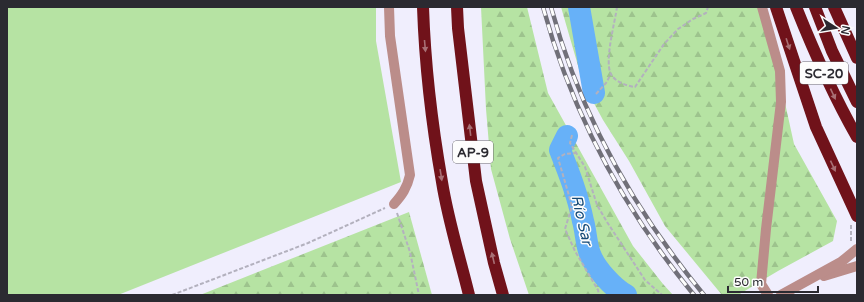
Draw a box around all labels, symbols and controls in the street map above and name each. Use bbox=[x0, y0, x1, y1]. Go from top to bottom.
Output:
north arrow bbox=[816, 8, 856, 48]
text: N bbox=[838, 24, 853, 36]
one-way arrow bbox=[785, 39, 791, 51]
one-way arrow bbox=[422, 40, 429, 52]
road number: SC-20 bbox=[800, 62, 848, 84]
one-way arrow bbox=[830, 89, 836, 100]
one-way arrow bbox=[467, 124, 473, 136]
road number: AP-9 bbox=[453, 141, 493, 163]
one-way arrow bbox=[830, 160, 836, 171]
one-way arrow bbox=[438, 169, 444, 181]
water label: Río Sar bbox=[568, 193, 597, 249]
one-way arrow bbox=[489, 251, 495, 264]
scale bar bbox=[728, 268, 818, 294]
text: 50 m bbox=[734, 275, 763, 289]

